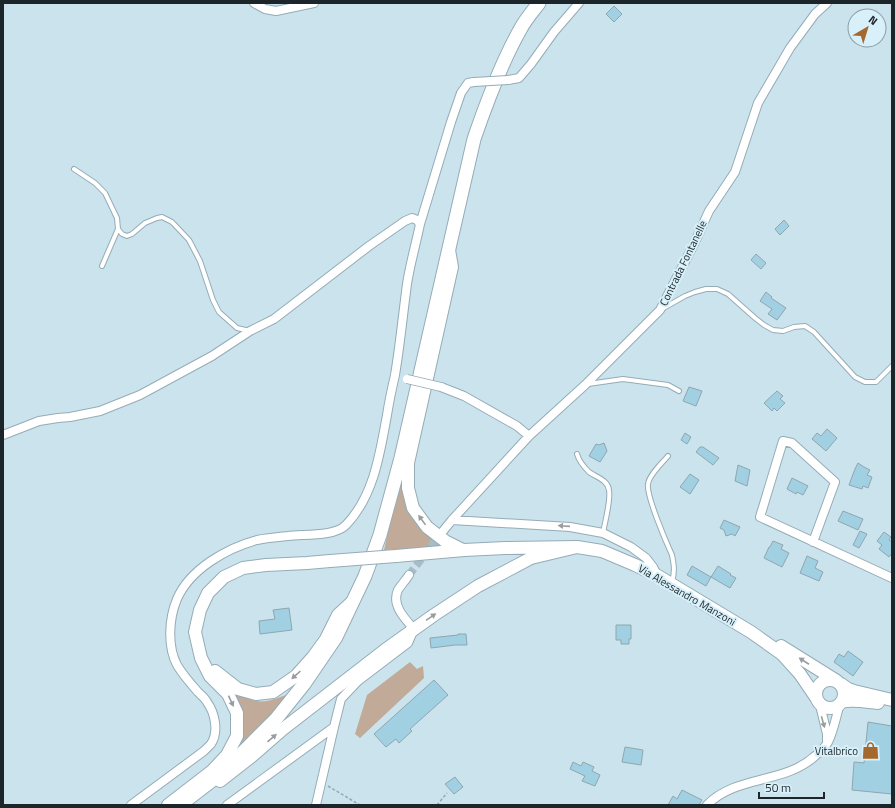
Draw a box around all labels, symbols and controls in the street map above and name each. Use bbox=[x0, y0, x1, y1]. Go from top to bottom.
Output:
north arrow bbox=[847, 8, 887, 48]
text: N bbox=[865, 11, 881, 29]
street label: Contrada Fontanelle bbox=[655, 217, 711, 308]
one-way arrow bbox=[418, 515, 426, 526]
one-way arrow bbox=[558, 523, 570, 530]
street label: Via Alessandro Manzoni bbox=[635, 560, 739, 630]
one-way arrow bbox=[426, 613, 436, 621]
one-way arrow bbox=[798, 657, 809, 664]
one-way arrow bbox=[291, 671, 301, 680]
one-way arrow bbox=[228, 695, 234, 706]
one-way arrow bbox=[821, 716, 827, 728]
one-way arrow bbox=[267, 734, 277, 743]
shop icon: Vitalbrico bbox=[861, 741, 881, 761]
place label: Vitalbrico bbox=[815, 743, 858, 759]
scale bar bbox=[759, 774, 824, 800]
text: 50 m bbox=[765, 778, 791, 797]

